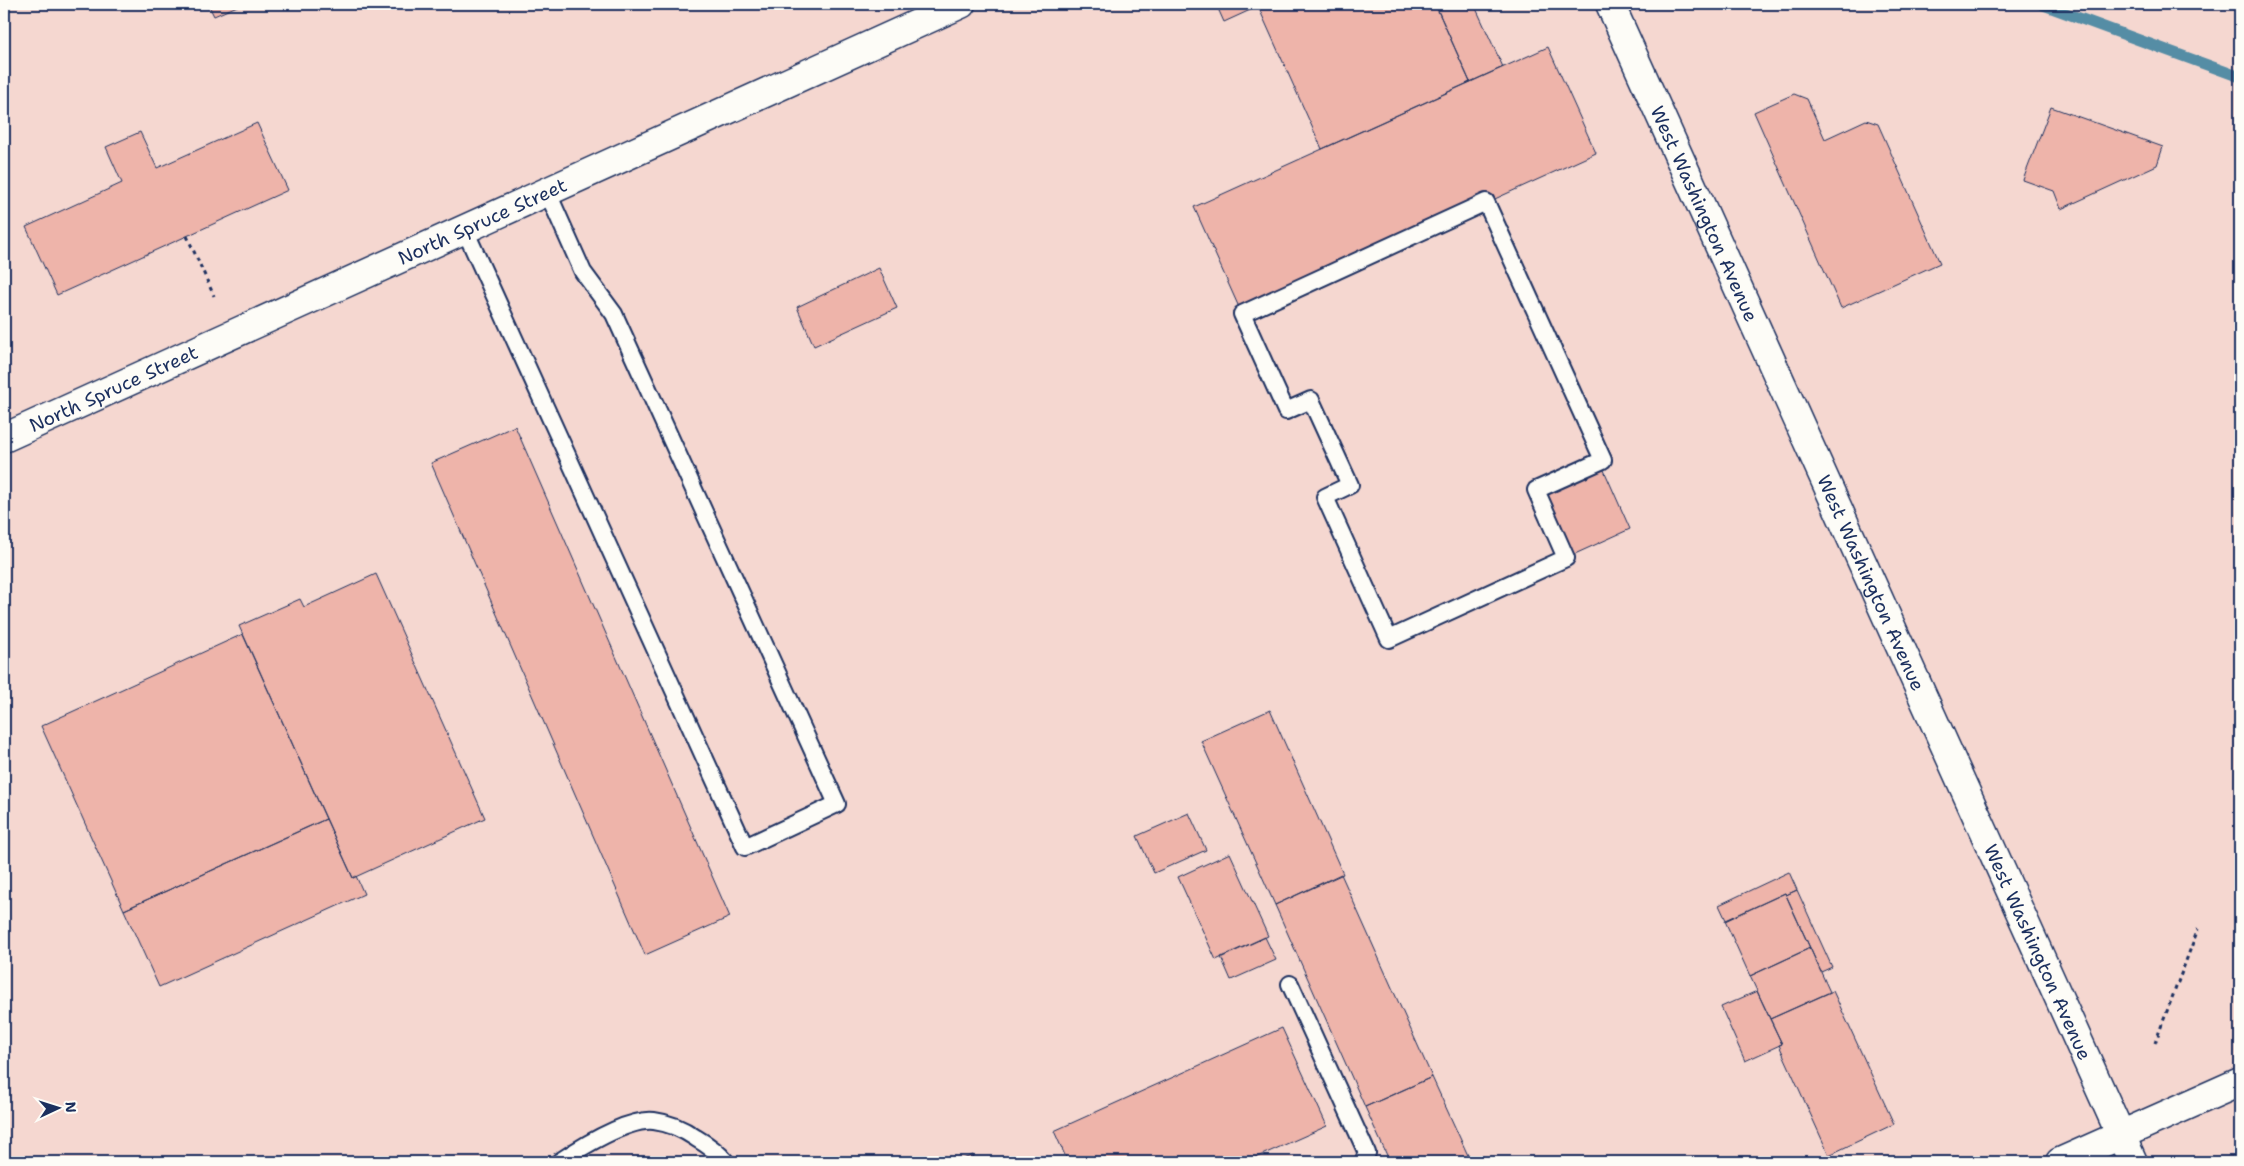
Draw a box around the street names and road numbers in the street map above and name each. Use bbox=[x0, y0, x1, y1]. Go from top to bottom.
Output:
street label: West Washington Avenue bbox=[1645, 102, 1764, 326]
street label: North Spruce Street bbox=[394, 173, 571, 271]
street label: North Spruce Street bbox=[25, 340, 202, 438]
street label: West Washington Avenue bbox=[1811, 471, 1931, 695]
street label: West Washington Avenue bbox=[1978, 840, 2097, 1064]

